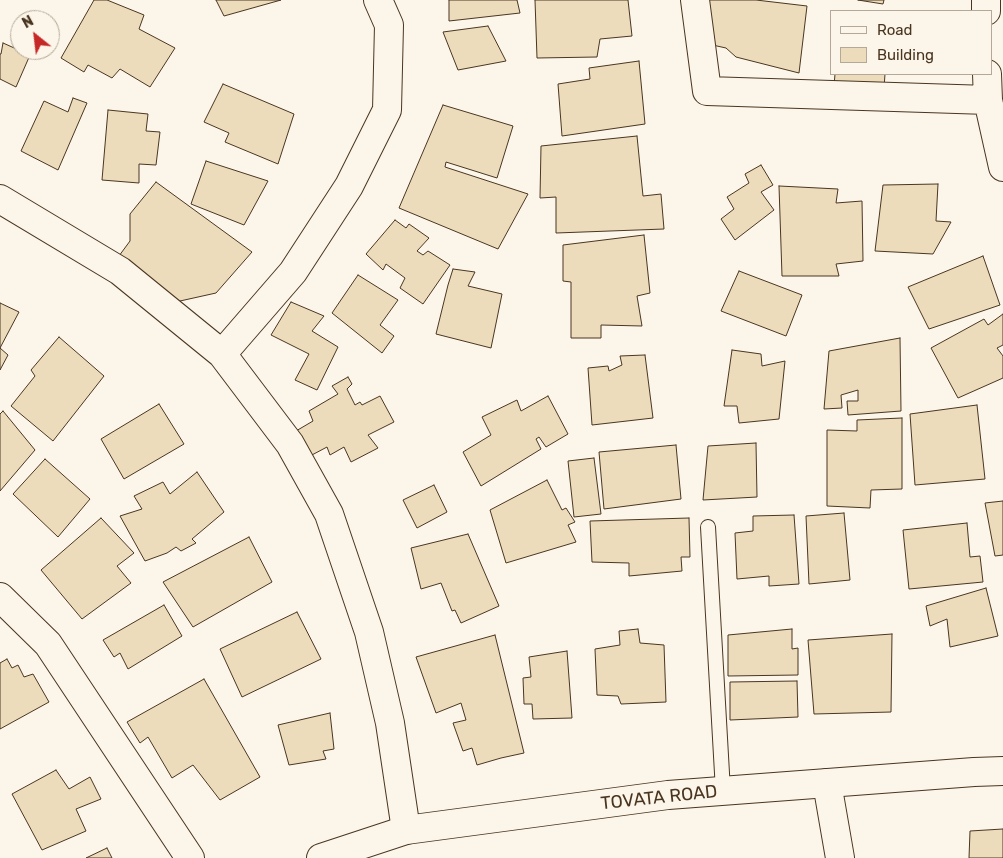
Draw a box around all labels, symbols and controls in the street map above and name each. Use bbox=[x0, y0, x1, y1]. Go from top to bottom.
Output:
north arrow bbox=[10, 10, 60, 60]
legend bbox=[830, 10, 993, 75]
text: N bbox=[19, 12, 36, 32]
text: Road bbox=[877, 21, 913, 39]
text: Building bbox=[877, 46, 934, 64]
street label: TOVATA ROAD bbox=[600, 781, 718, 815]

